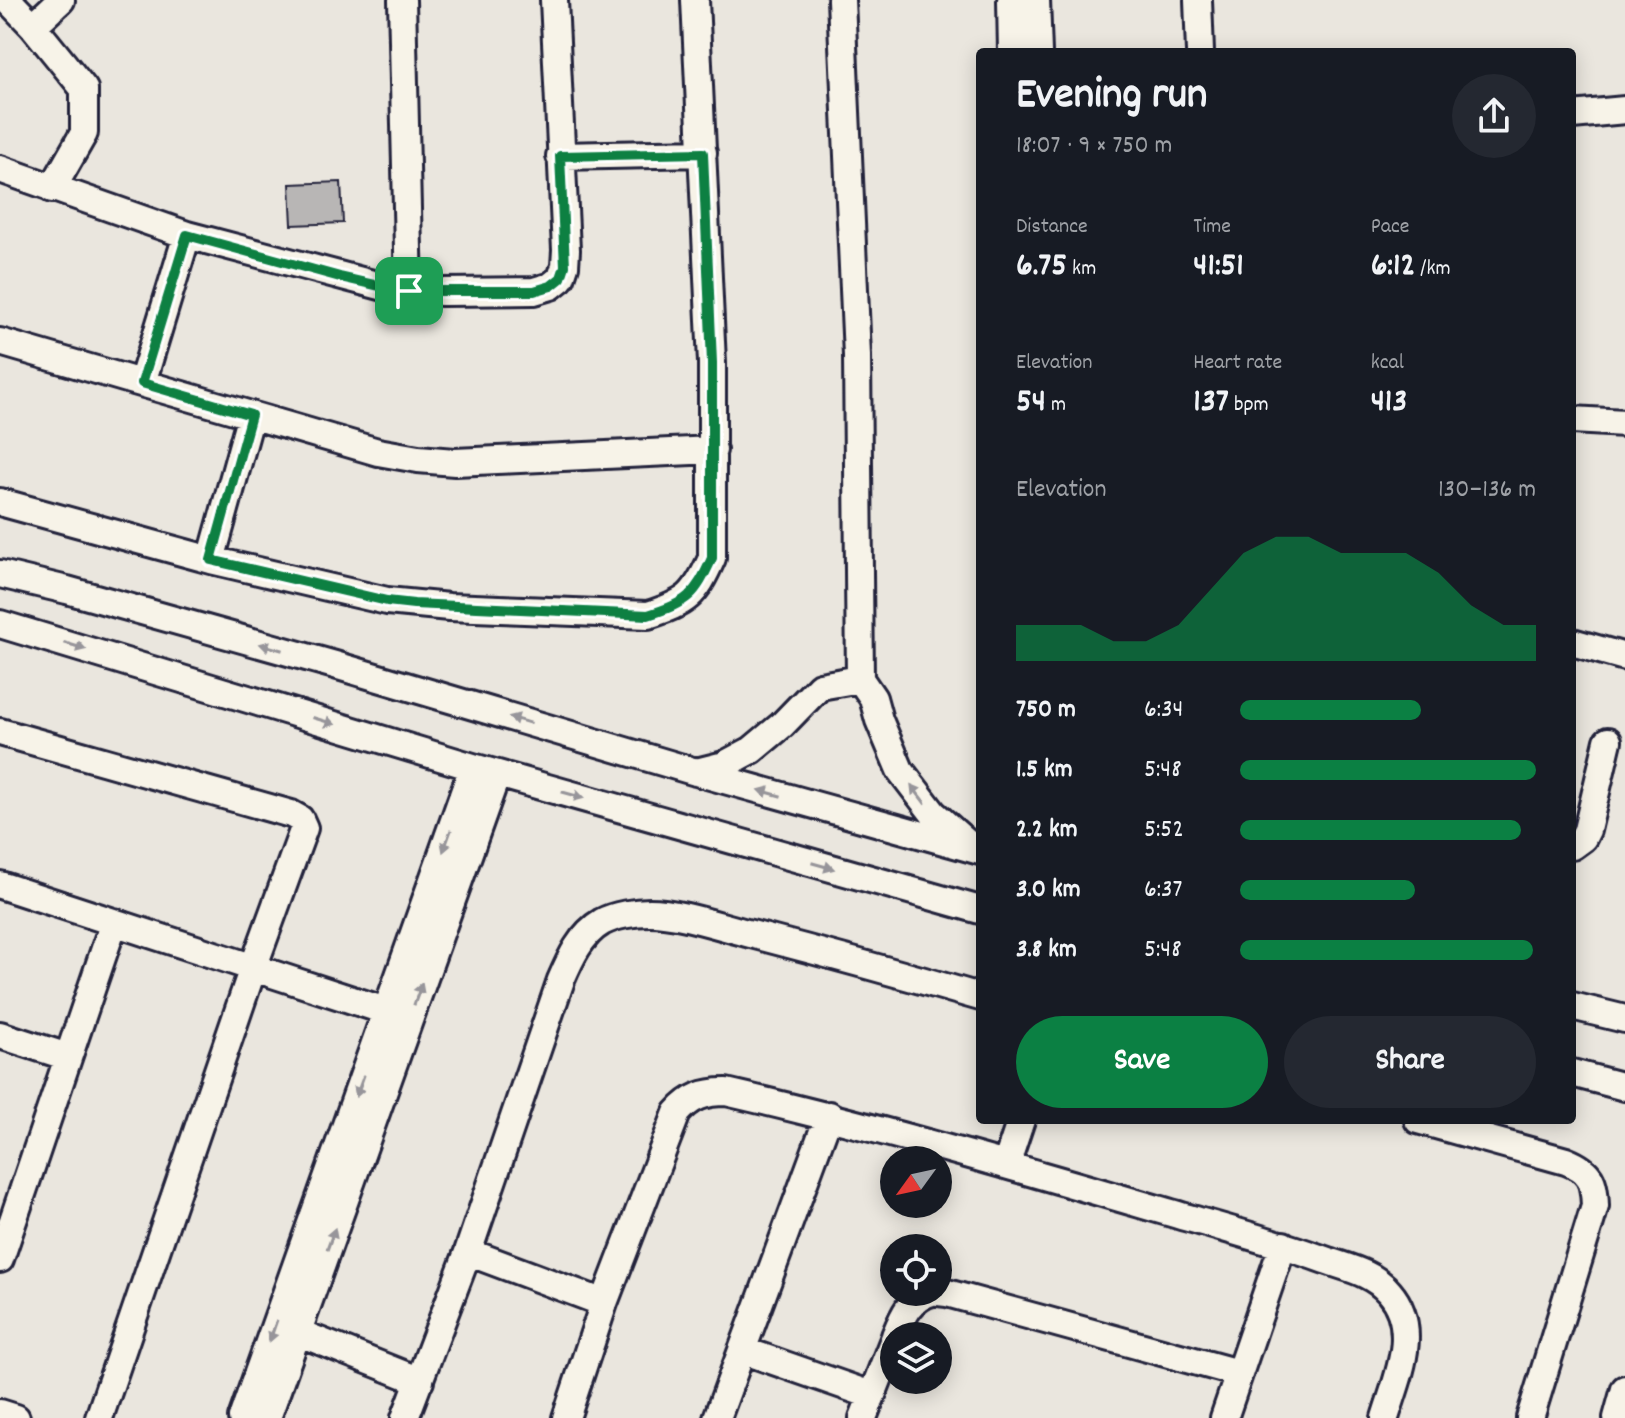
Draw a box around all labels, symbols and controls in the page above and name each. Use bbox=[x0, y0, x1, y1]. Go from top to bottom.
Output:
text: Evening run bbox=[1016, 66, 1207, 129]
button: share bbox=[1452, 74, 1536, 158]
text: 18:07 · 9 × 750 m bbox=[1016, 128, 1172, 165]
text: Distance bbox=[1016, 212, 1088, 243]
text: Time bbox=[1193, 212, 1231, 243]
text: Pace bbox=[1371, 212, 1410, 243]
text: 6.75 bbox=[1016, 243, 1067, 292]
text: 41:51 bbox=[1193, 243, 1244, 292]
text: 6:12 bbox=[1371, 243, 1415, 292]
text: km bbox=[1067, 254, 1096, 285]
text: /km bbox=[1415, 254, 1451, 285]
pin bbox=[375, 257, 443, 325]
icon: arrive bbox=[387, 269, 431, 313]
text: Elevation bbox=[1016, 348, 1093, 379]
text: Heart rate bbox=[1193, 348, 1282, 379]
text: kcal bbox=[1371, 348, 1404, 379]
text: 54 bbox=[1016, 379, 1046, 428]
text: 137 bbox=[1193, 379, 1229, 428]
text: 413 bbox=[1371, 379, 1407, 428]
text: m bbox=[1046, 390, 1066, 421]
text: bpm bbox=[1229, 390, 1269, 421]
text: Elevation bbox=[1016, 472, 1106, 509]
text: 130–136 m bbox=[1438, 472, 1536, 509]
one-way arrow bbox=[63, 640, 87, 653]
one-way arrow bbox=[258, 640, 282, 653]
text: 750 m bbox=[1016, 692, 1076, 729]
text: 6:34 bbox=[1144, 692, 1183, 729]
one-way arrow bbox=[508, 713, 532, 726]
one-way arrow bbox=[312, 715, 336, 728]
text: 1.5 km bbox=[1016, 752, 1073, 789]
text: 5:48 bbox=[1144, 752, 1182, 789]
one-way arrow bbox=[911, 784, 927, 804]
one-way arrow bbox=[757, 786, 781, 799]
one-way arrow bbox=[561, 789, 585, 802]
text: 2.2 km bbox=[1016, 812, 1078, 849]
text: 5:52 bbox=[1144, 812, 1184, 849]
one-way arrow bbox=[440, 829, 453, 853]
one-way arrow bbox=[812, 860, 836, 873]
text: 3.0 km bbox=[1016, 872, 1081, 909]
text: 6:37 bbox=[1144, 872, 1183, 909]
text: 3.8 km bbox=[1016, 932, 1077, 969]
text: 5:48 bbox=[1144, 932, 1182, 969]
one-way arrow bbox=[412, 982, 425, 1006]
button: Save bbox=[1016, 1016, 1268, 1108]
button: Share bbox=[1284, 1016, 1536, 1108]
one-way arrow bbox=[353, 1074, 365, 1098]
north arrow bbox=[880, 1146, 952, 1218]
map controls bbox=[880, 1146, 952, 1394]
one-way arrow bbox=[325, 1227, 337, 1251]
button: locate bbox=[880, 1234, 952, 1306]
one-way arrow bbox=[266, 1319, 278, 1343]
button: layers bbox=[880, 1322, 952, 1394]

